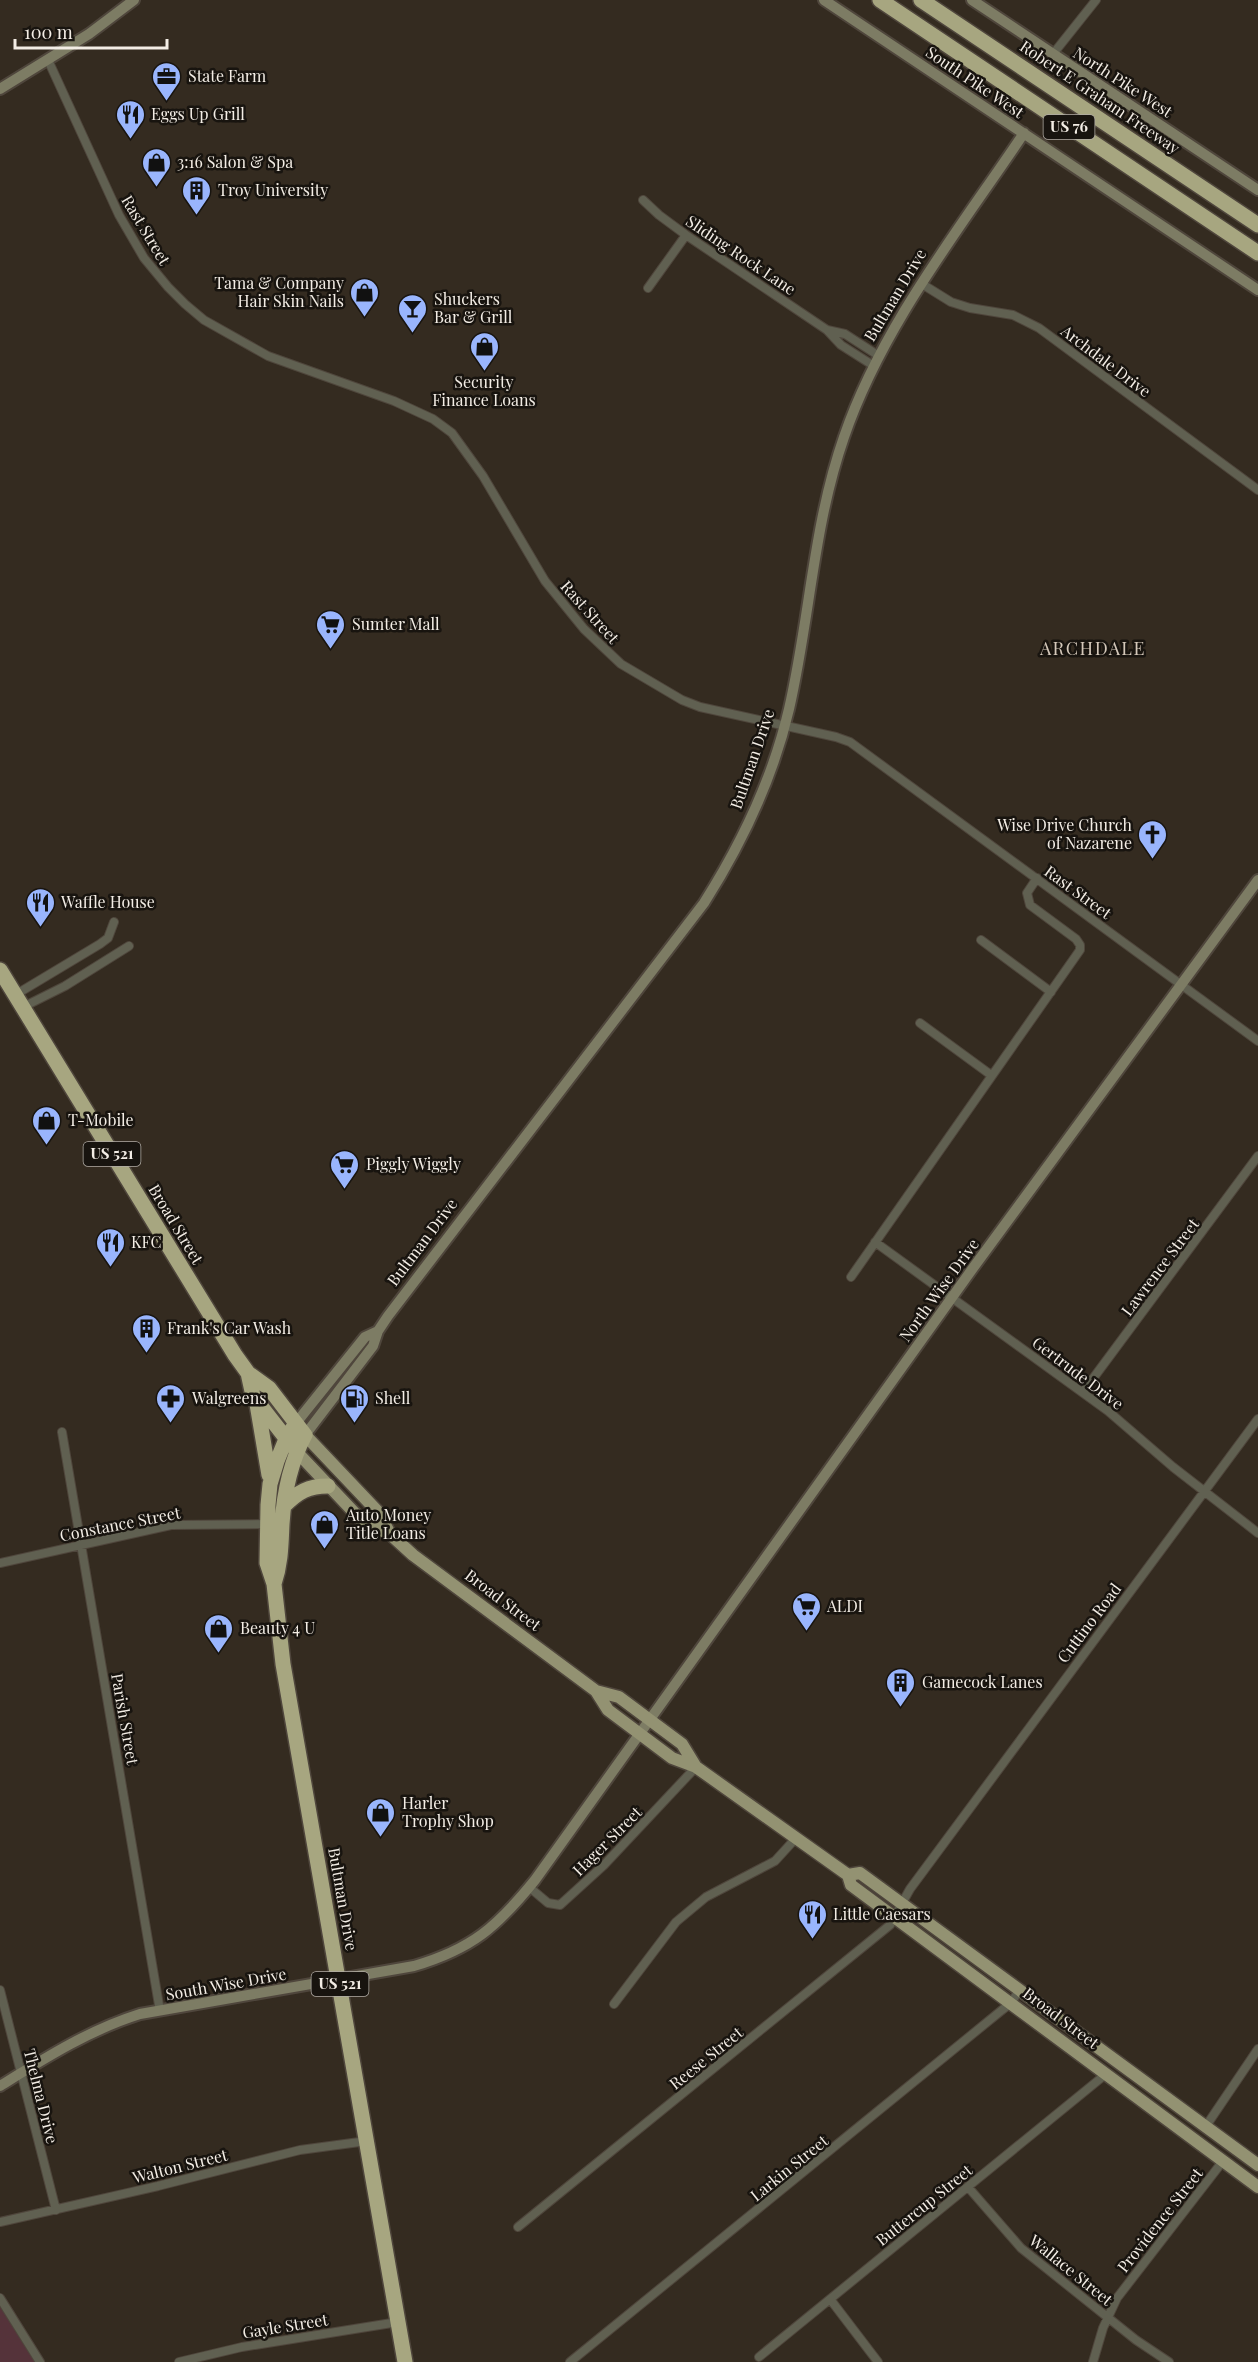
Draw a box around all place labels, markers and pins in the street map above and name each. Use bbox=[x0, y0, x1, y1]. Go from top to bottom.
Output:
office icon: State Farm bbox=[151, 60, 183, 102]
place label: State Farm bbox=[188, 65, 266, 86]
restaurant icon: Eggs Up Grill bbox=[114, 98, 146, 140]
place label: Eggs Up Grill bbox=[151, 103, 245, 124]
shop icon: 3:16 Salon & Spa bbox=[140, 146, 172, 188]
place label: 3:16 Salon & Spa bbox=[177, 151, 293, 172]
building icon: Troy University bbox=[181, 174, 213, 216]
place label: Troy University bbox=[218, 179, 328, 200]
place label: Tama & Company Hair Skin Nails bbox=[214, 272, 344, 311]
shop icon: Tama & Company Hair Skin Nails bbox=[349, 276, 381, 318]
place label: Shuckers Bar & Grill bbox=[434, 288, 513, 327]
bar icon: Shuckers Bar & Grill bbox=[397, 292, 429, 334]
shop icon: Security Finance Loans bbox=[468, 330, 500, 372]
place label: Security Finance Loans bbox=[432, 371, 536, 410]
supermarket icon: Sumter Mall bbox=[315, 608, 347, 650]
place label: Sumter Mall bbox=[352, 613, 440, 634]
place label: Wise Drive Church of Nazarene bbox=[996, 814, 1133, 853]
church icon: Wise Drive Church of Nazarene bbox=[1137, 818, 1169, 860]
restaurant icon: Waffle House bbox=[24, 886, 56, 928]
place label: Waffle House bbox=[60, 891, 155, 912]
shop icon: T-Mobile bbox=[31, 1104, 63, 1146]
place label: T-Mobile bbox=[68, 1109, 134, 1130]
supermarket icon: Piggly Wiggly bbox=[329, 1148, 361, 1190]
place label: Piggly Wiggly bbox=[366, 1153, 461, 1174]
restaurant icon: KFC bbox=[94, 1226, 126, 1268]
place label: KFC bbox=[131, 1231, 161, 1252]
building icon: Frank's Car Wash bbox=[130, 1312, 162, 1354]
place label: Frank's Car Wash bbox=[167, 1317, 292, 1338]
pharmacy icon: Walgreens bbox=[155, 1382, 187, 1424]
fuel station icon: Shell bbox=[338, 1382, 370, 1424]
place label: Walgreens bbox=[191, 1387, 266, 1408]
place label: Shell bbox=[375, 1387, 411, 1408]
place label: Auto Money Title Loans bbox=[345, 1504, 431, 1543]
shop icon: Auto Money Title Loans bbox=[309, 1508, 341, 1550]
supermarket icon: ALDI bbox=[790, 1590, 822, 1632]
place label: ALDI bbox=[826, 1595, 863, 1616]
shop icon: Beauty 4 U bbox=[203, 1612, 235, 1654]
place label: Beauty 4 U bbox=[240, 1617, 315, 1638]
building icon: Gamecock Lanes bbox=[885, 1666, 917, 1708]
place label: Gamecock Lanes bbox=[922, 1671, 1043, 1692]
place label: Harler Trophy Shop bbox=[402, 1792, 494, 1831]
shop icon: Harler Trophy Shop bbox=[365, 1796, 397, 1838]
restaurant icon: Little Caesars bbox=[796, 1898, 828, 1940]
place label: Little Caesars bbox=[833, 1903, 931, 1924]

